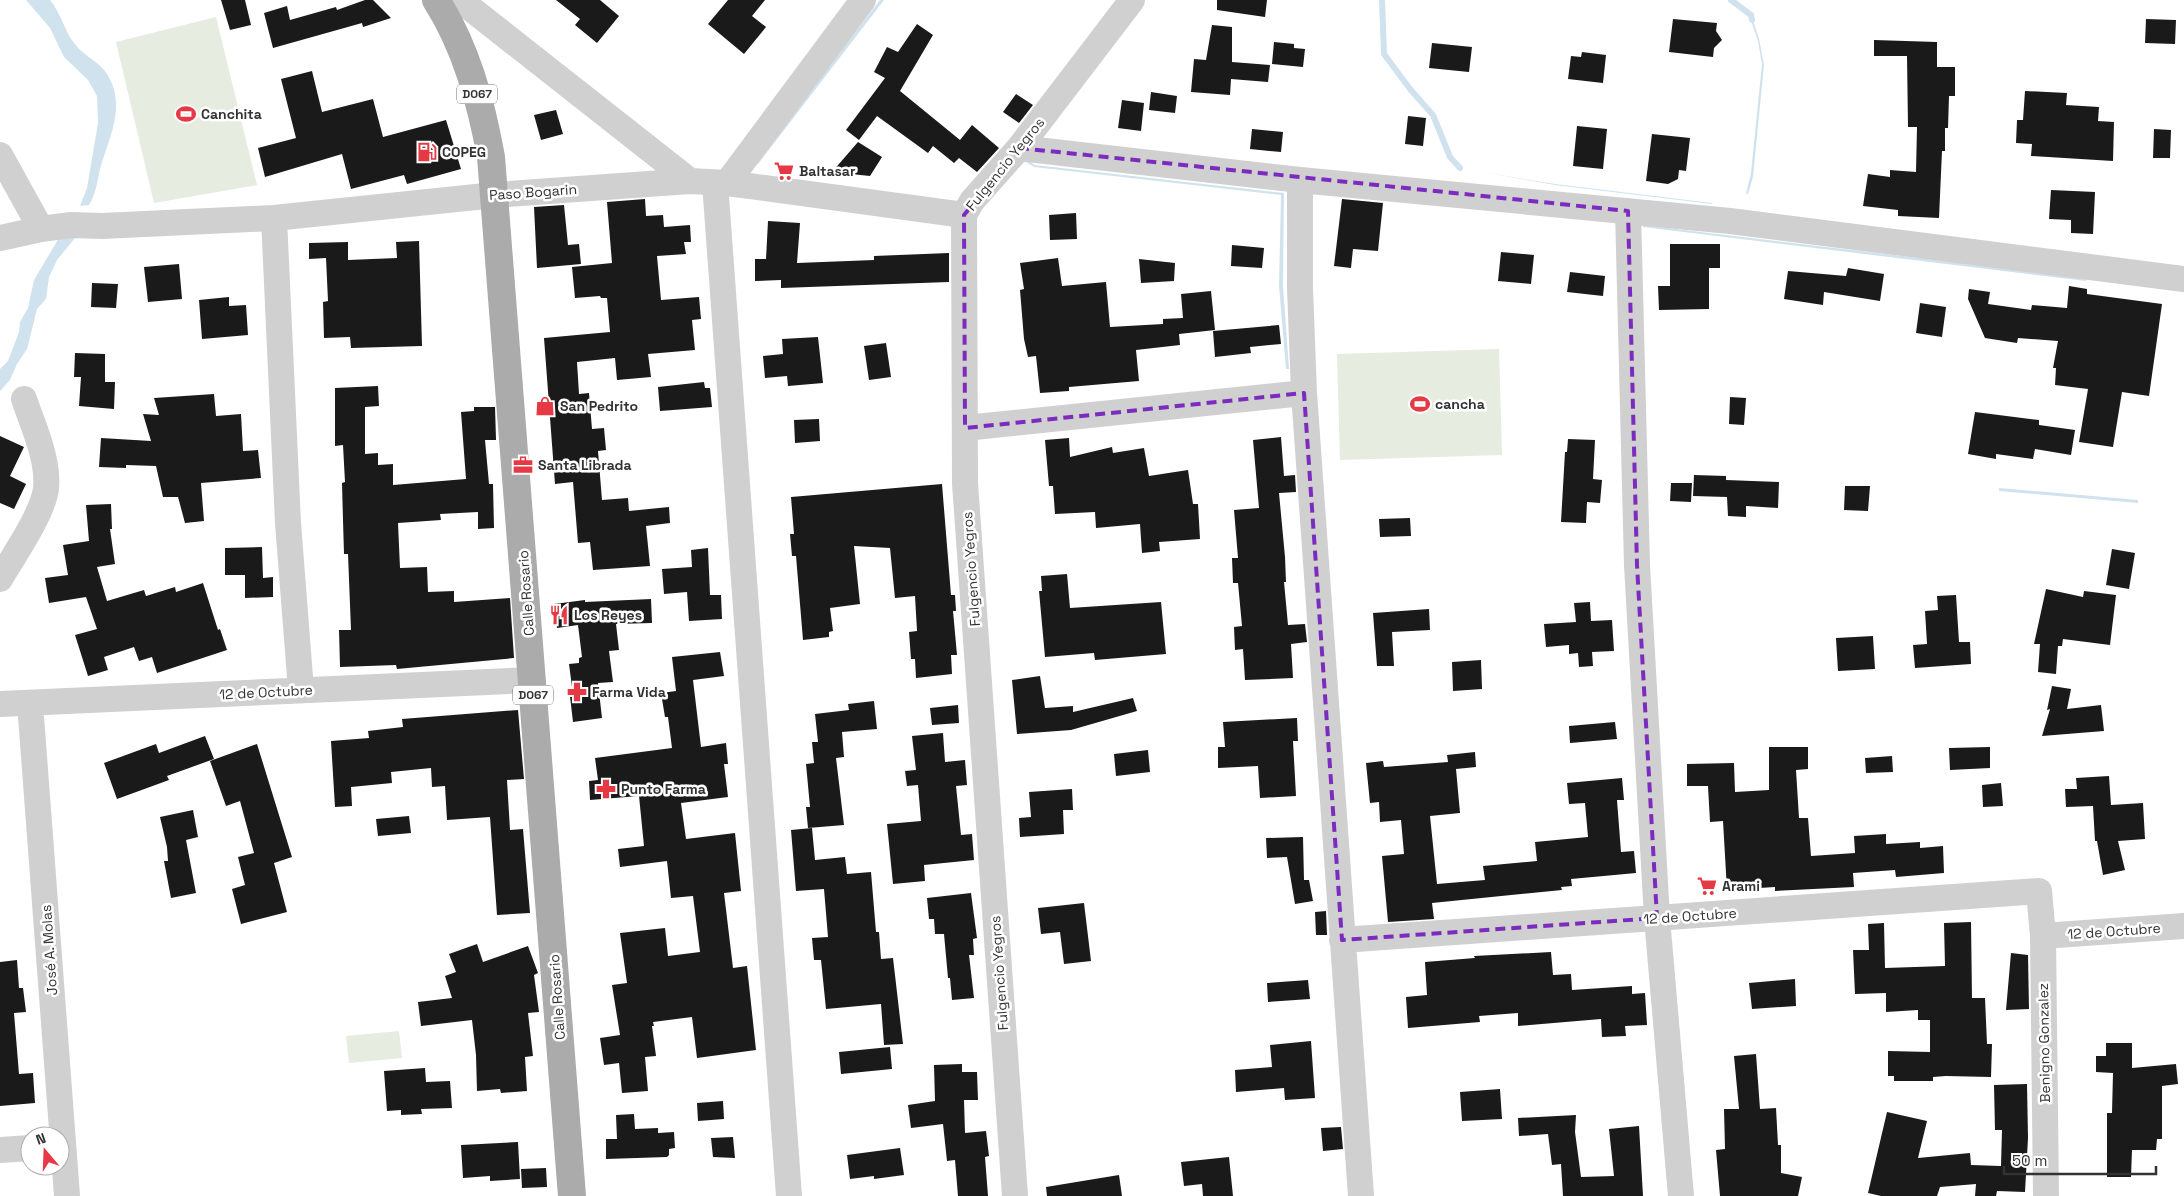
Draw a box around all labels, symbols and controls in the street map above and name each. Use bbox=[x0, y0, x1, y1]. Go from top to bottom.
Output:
road number: D067 bbox=[457, 85, 497, 104]
sports icon: Canchita bbox=[175, 103, 197, 125]
place label: Canchita bbox=[201, 105, 262, 123]
street label: Fulgencio Yegros bbox=[962, 114, 1048, 214]
fuel station icon: COPEG bbox=[416, 141, 438, 163]
place label: COPEG bbox=[442, 143, 486, 161]
supermarket icon: Baltasar bbox=[773, 160, 795, 182]
place label: Baltasar bbox=[799, 162, 856, 180]
street label: Paso Bogarin bbox=[488, 180, 578, 204]
sports icon: cancha bbox=[1409, 393, 1431, 415]
shop icon: San Pedrito bbox=[534, 395, 556, 417]
place label: cancha bbox=[1435, 395, 1485, 413]
place label: San Pedrito bbox=[560, 397, 638, 415]
office icon: Santa Librada bbox=[512, 454, 534, 476]
place label: Santa Librada bbox=[538, 456, 632, 474]
street label: Fulgencio Yegros bbox=[958, 511, 984, 627]
street label: Calle Rosario bbox=[514, 549, 538, 637]
restaurant icon: Los Reyes bbox=[548, 604, 570, 626]
place label: Los Reyes bbox=[574, 606, 642, 624]
street label: 12 de Octubre bbox=[219, 681, 313, 703]
pharmacy icon: Farma Vida bbox=[566, 681, 588, 703]
place label: Farma Vida bbox=[592, 683, 666, 701]
road number: D067 bbox=[513, 686, 553, 704]
pharmacy icon: Punto Farma bbox=[595, 778, 617, 800]
place label: Punto Farma bbox=[621, 780, 706, 798]
supermarket icon: Arami bbox=[1696, 875, 1718, 897]
place label: Arami bbox=[1722, 877, 1760, 895]
street label: José A. Molas bbox=[37, 904, 61, 996]
street label: 12 de Octubre bbox=[1643, 904, 1737, 928]
street label: Fulgencio Yegros bbox=[986, 915, 1012, 1031]
street label: 12 de Octubre bbox=[2067, 919, 2161, 943]
street label: Calle Rosario bbox=[545, 953, 569, 1041]
street label: Benigno Gonzalez bbox=[2034, 983, 2054, 1103]
north arrow bbox=[20, 1126, 70, 1176]
text: N bbox=[33, 1129, 48, 1149]
scale bar bbox=[2004, 1144, 2156, 1176]
text: 50 m bbox=[2012, 1151, 2047, 1170]

